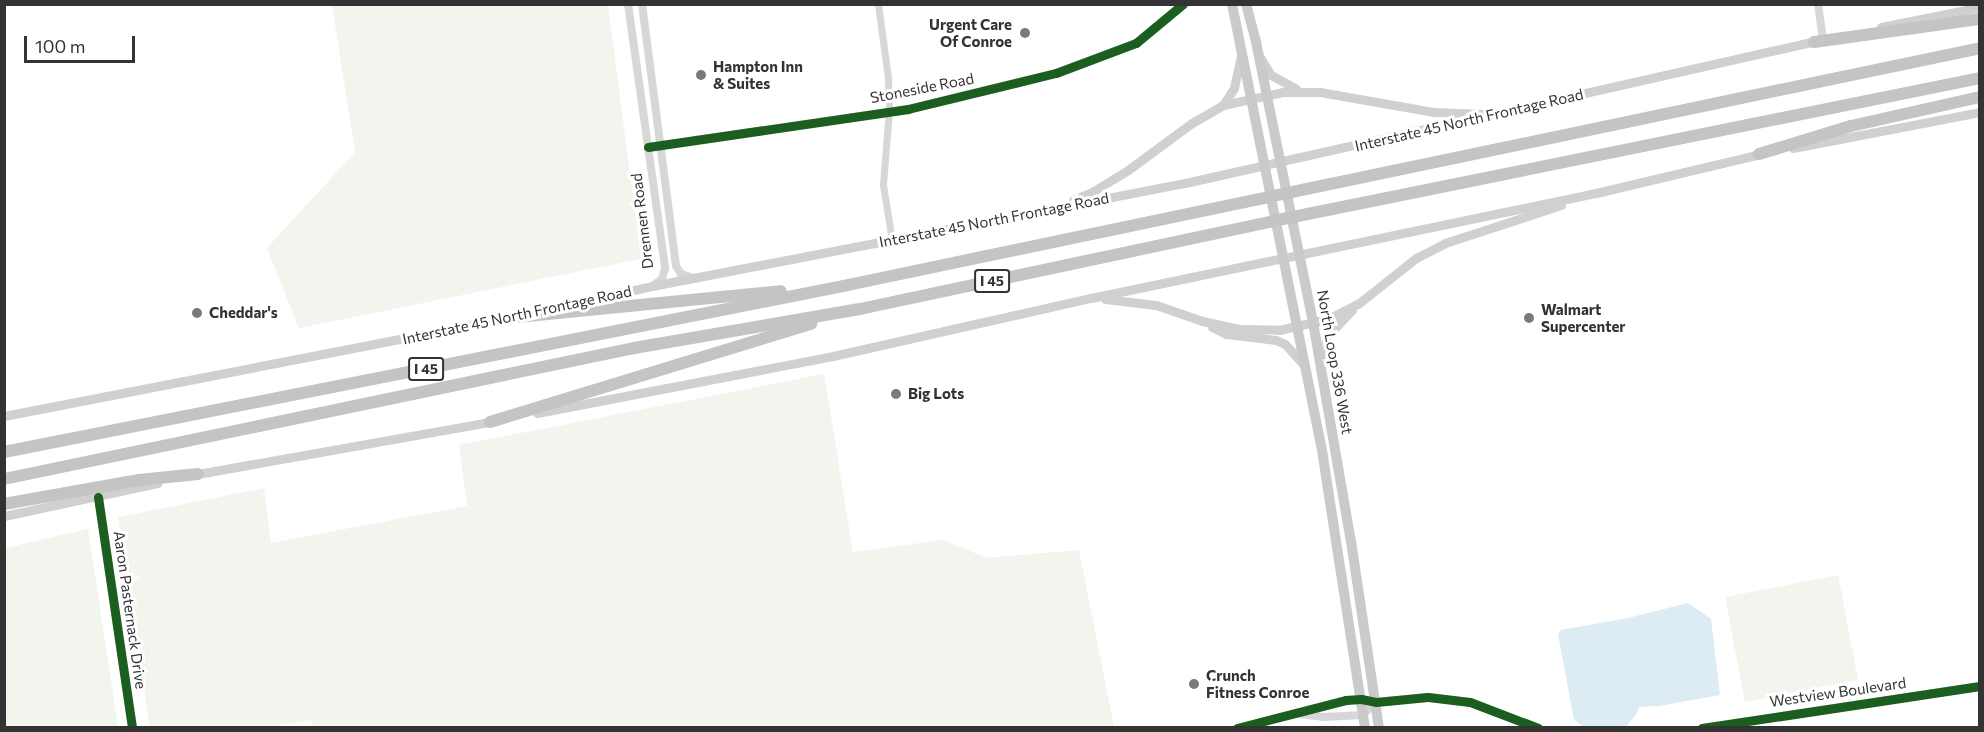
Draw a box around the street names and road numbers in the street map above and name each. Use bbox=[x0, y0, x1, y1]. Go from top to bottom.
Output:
street label: Stoneside Road bbox=[869, 69, 975, 107]
street label: Interstate 45 North Frontage Road bbox=[1353, 85, 1585, 155]
street label: Drennen Road bbox=[627, 172, 657, 270]
street label: Interstate 45 North Frontage Road bbox=[877, 189, 1111, 251]
road number: I 45 bbox=[974, 270, 1010, 292]
street label: Interstate 45 North Frontage Road bbox=[401, 282, 633, 348]
street label: North Loop 336 West bbox=[1313, 288, 1357, 436]
road number: I 45 bbox=[408, 358, 444, 380]
street label: Aaron Pasternack Drive bbox=[110, 530, 150, 690]
street label: Westview Boulevard bbox=[1769, 674, 1907, 710]

